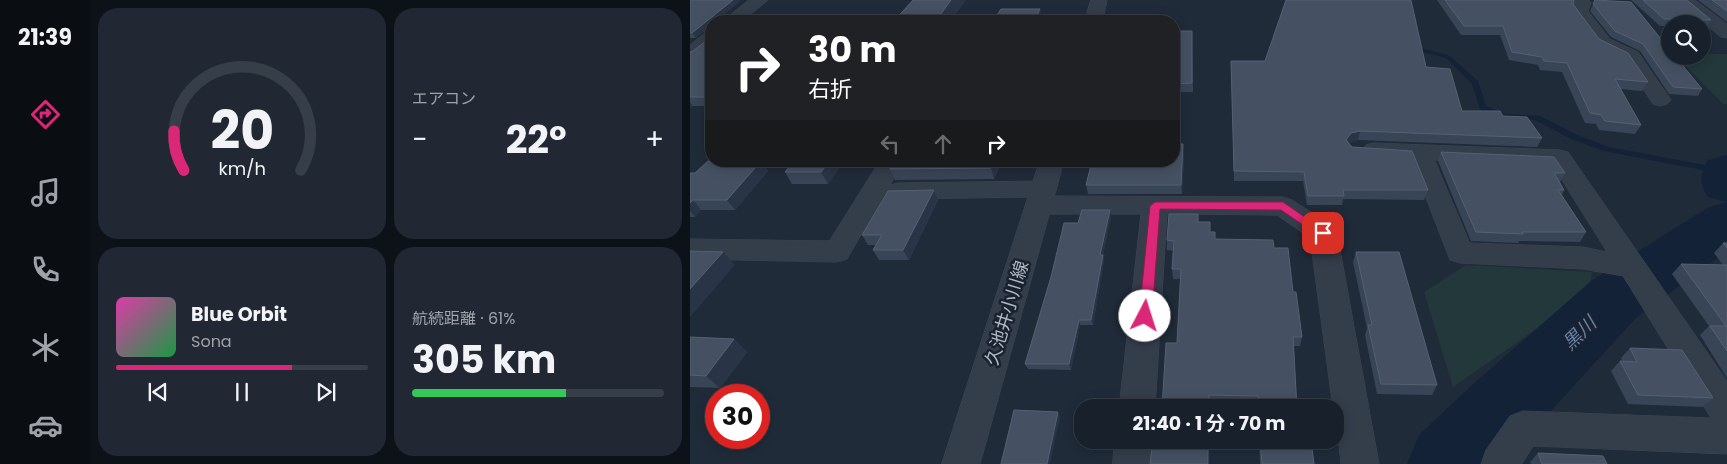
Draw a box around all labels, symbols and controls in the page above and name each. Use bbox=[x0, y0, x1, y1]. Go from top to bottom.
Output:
map controls bbox=[1661, 15, 1711, 65]
button: search bbox=[1661, 15, 1711, 65]
text: 21:39 bbox=[18, 22, 72, 53]
text: 30 m bbox=[808, 25, 896, 74]
icon: right bbox=[725, 35, 790, 100]
text: 右折 bbox=[808, 74, 852, 105]
text: エアコン bbox=[412, 87, 476, 110]
text: 20 bbox=[210, 94, 274, 167]
icon: directions bbox=[28, 97, 63, 132]
text: 22° bbox=[506, 113, 567, 166]
text: − bbox=[412, 120, 427, 159]
text: + bbox=[645, 120, 664, 159]
icon: left bbox=[876, 130, 904, 158]
icon: ahead bbox=[929, 130, 957, 158]
icon: right bbox=[982, 130, 1010, 158]
text: km/h bbox=[218, 156, 266, 181]
icon: music bbox=[28, 175, 63, 210]
pin bbox=[1302, 212, 1344, 254]
icon: arrive bbox=[1309, 219, 1337, 247]
icon: phone bbox=[28, 252, 63, 287]
street label: 久池井小川線 bbox=[979, 258, 1034, 368]
position arrow bbox=[1118, 289, 1170, 341]
text: Blue Orbit bbox=[191, 301, 287, 328]
text: 航続距離 · 61% bbox=[412, 307, 515, 330]
water label: 黒川 bbox=[1556, 309, 1604, 356]
icon: climate bbox=[28, 330, 63, 365]
text: Sona bbox=[191, 330, 232, 353]
text: 305 km bbox=[412, 333, 556, 386]
icon: previous bbox=[144, 378, 172, 406]
icon: pause bbox=[228, 378, 256, 406]
icon: next bbox=[312, 378, 340, 406]
speed limit sign: 30 bbox=[705, 384, 770, 449]
icon: car bbox=[28, 408, 63, 443]
text: 21:40 · 1 分 · 70 m bbox=[1133, 410, 1286, 437]

